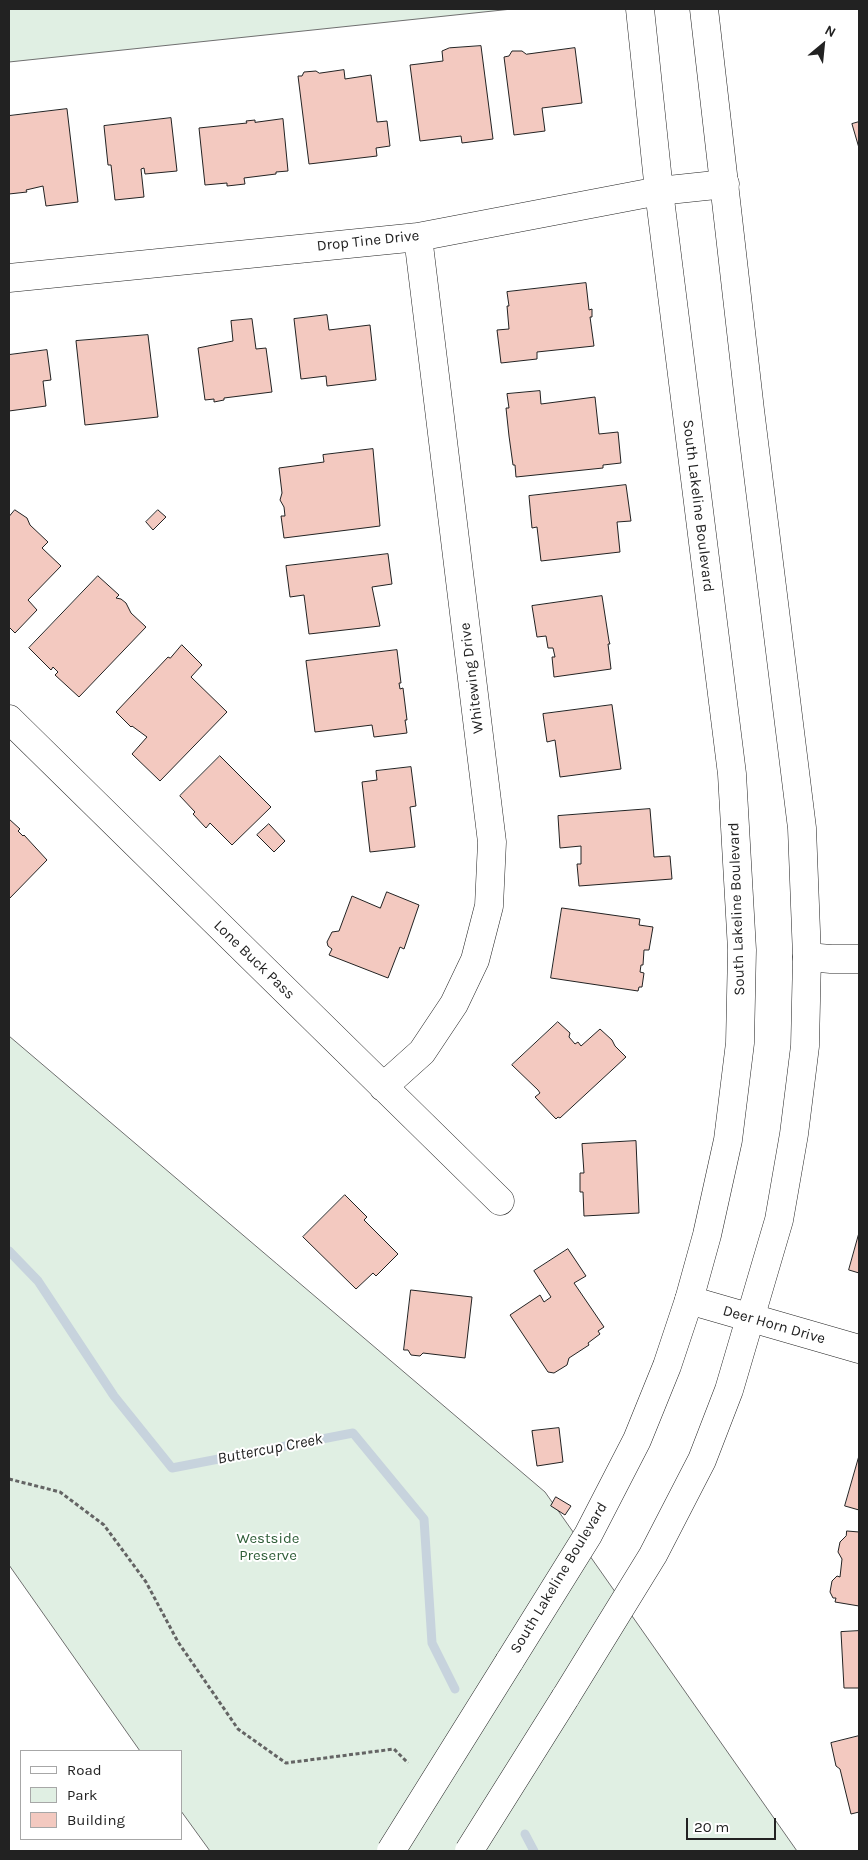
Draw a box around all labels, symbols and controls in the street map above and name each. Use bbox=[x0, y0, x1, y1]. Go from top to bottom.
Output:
north arrow bbox=[798, 20, 848, 70]
text: N bbox=[822, 21, 839, 41]
street label: Drop Tine Drive bbox=[316, 227, 420, 255]
street label: South Lakeline Boulevard bbox=[678, 419, 718, 593]
street label: Whitewing Drive bbox=[456, 621, 488, 735]
street label: South Lakeline Boulevard bbox=[725, 822, 749, 996]
street label: Lone Buck Pass bbox=[210, 917, 298, 1003]
street label: Deer Horn Drive bbox=[721, 1302, 827, 1348]
water label: Buttercup Creek bbox=[216, 1429, 324, 1469]
street label: South Lakeline Boulevard bbox=[507, 1499, 611, 1657]
park label: Westside Preserve bbox=[236, 1530, 300, 1565]
legend bbox=[20, 1750, 182, 1840]
text: Road bbox=[67, 1761, 102, 1779]
text: Park bbox=[67, 1786, 97, 1804]
scale bar bbox=[688, 1808, 778, 1840]
text: Building bbox=[67, 1811, 125, 1829]
text: 20 m bbox=[694, 1818, 729, 1836]

